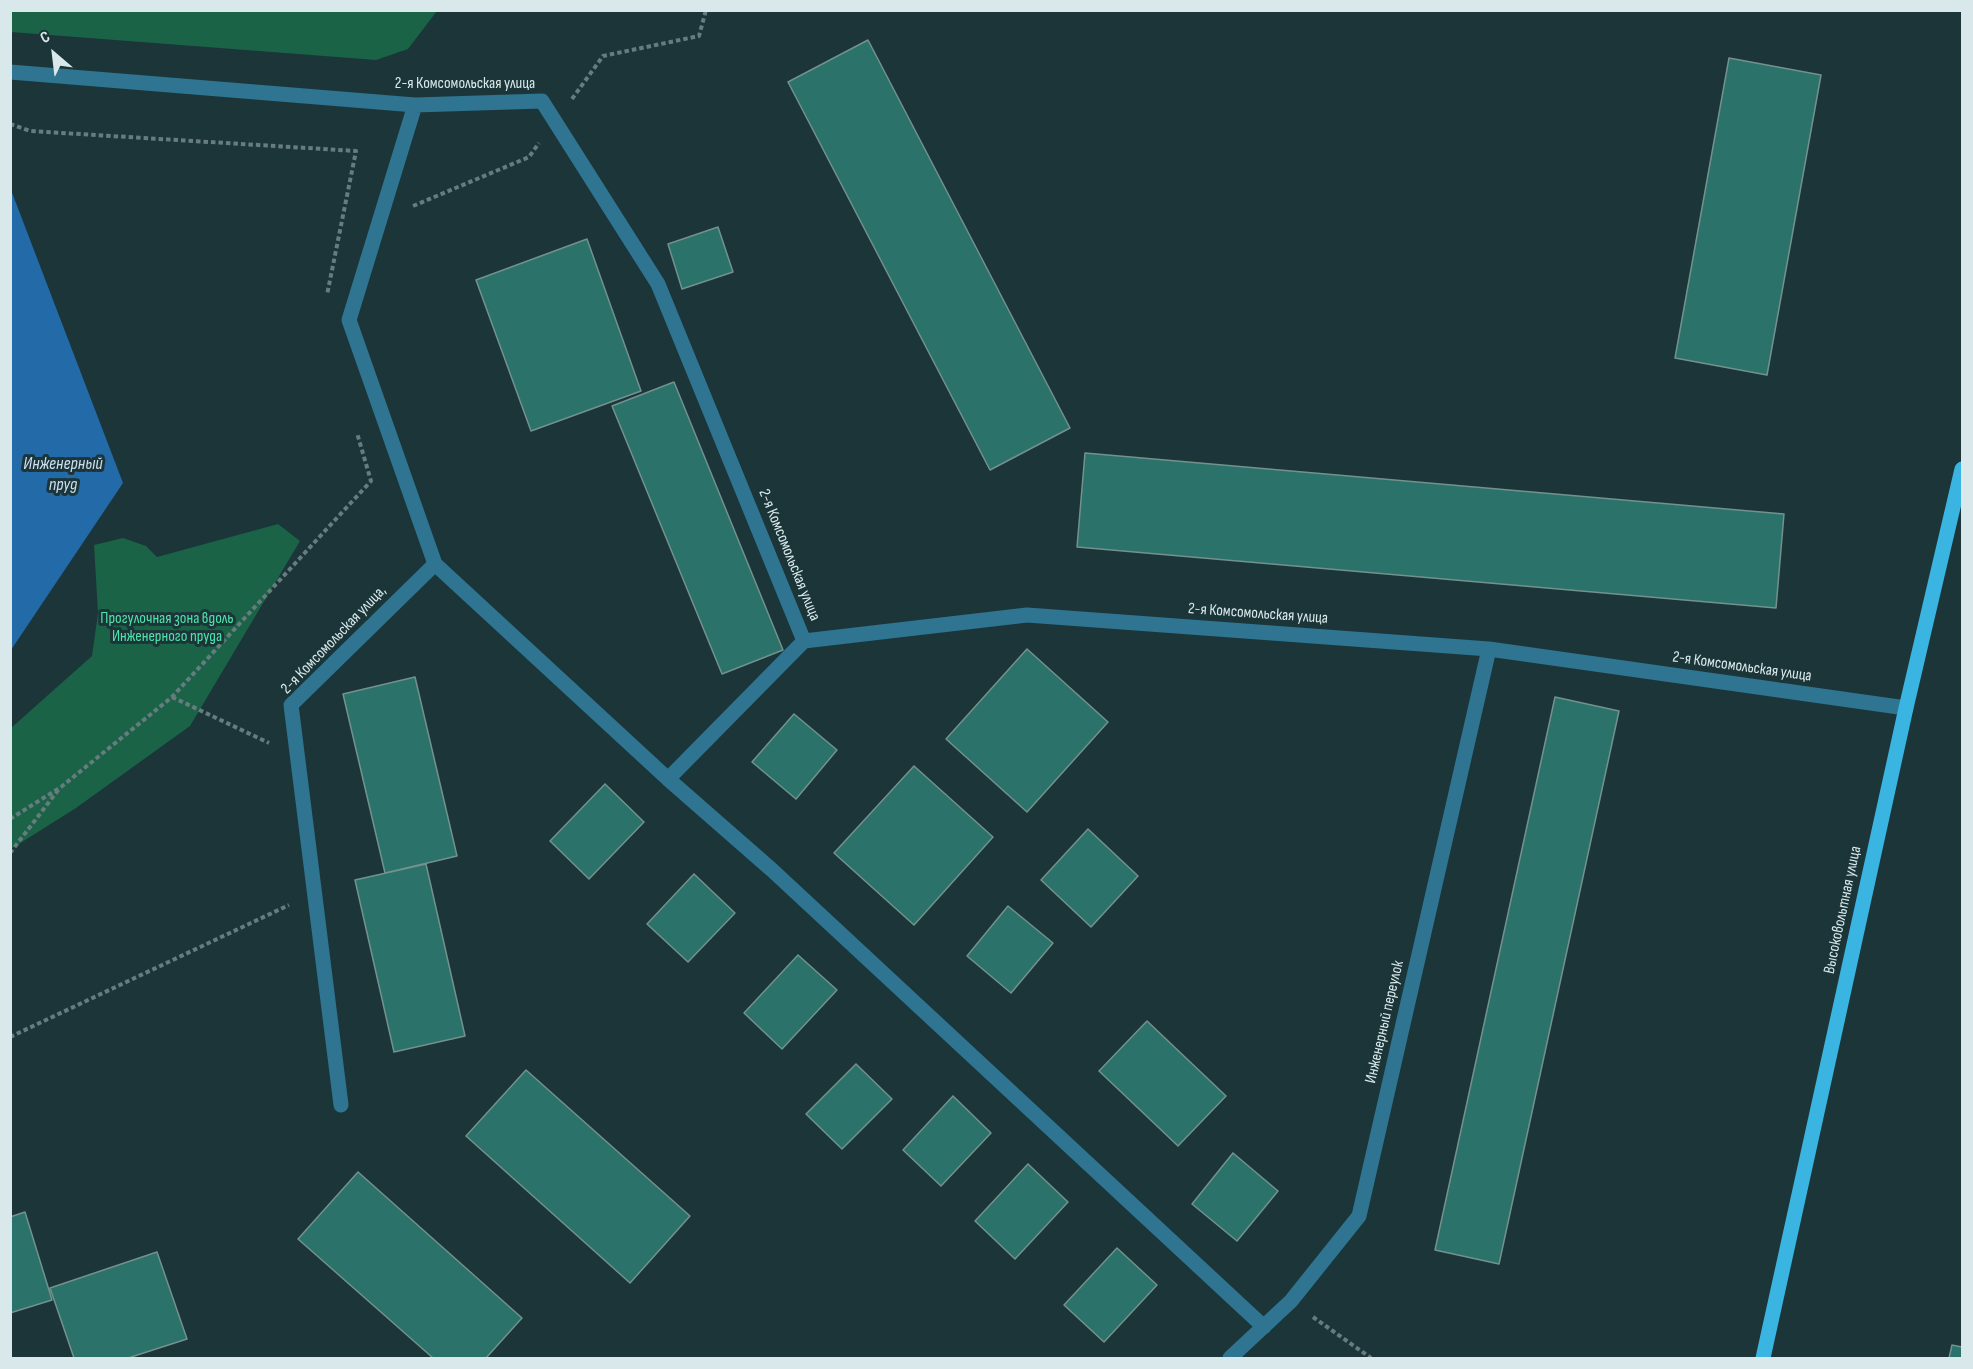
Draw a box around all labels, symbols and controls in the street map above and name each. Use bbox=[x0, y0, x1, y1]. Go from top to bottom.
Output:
north arrow bbox=[24, 24, 84, 84]
text: С bbox=[37, 27, 53, 48]
street label: 2-я Комсомольская улица bbox=[395, 74, 535, 94]
water label: Инженерный пруд bbox=[23, 453, 103, 496]
street label: 2-я Комсомольская улица bbox=[754, 486, 824, 624]
street label: 2-я Комсомольская улица, bbox=[277, 582, 391, 698]
street label: 2-я Комсомольская улица bbox=[1187, 600, 1329, 628]
park label: Прогулочная зона вдоль Инженерного пруда bbox=[100, 609, 234, 647]
street label: 2-я Комсомольская улица bbox=[1671, 648, 1813, 686]
street label: Высоковольтная улица bbox=[1820, 844, 1866, 976]
street label: Инженерный переулок bbox=[1362, 959, 1408, 1085]

